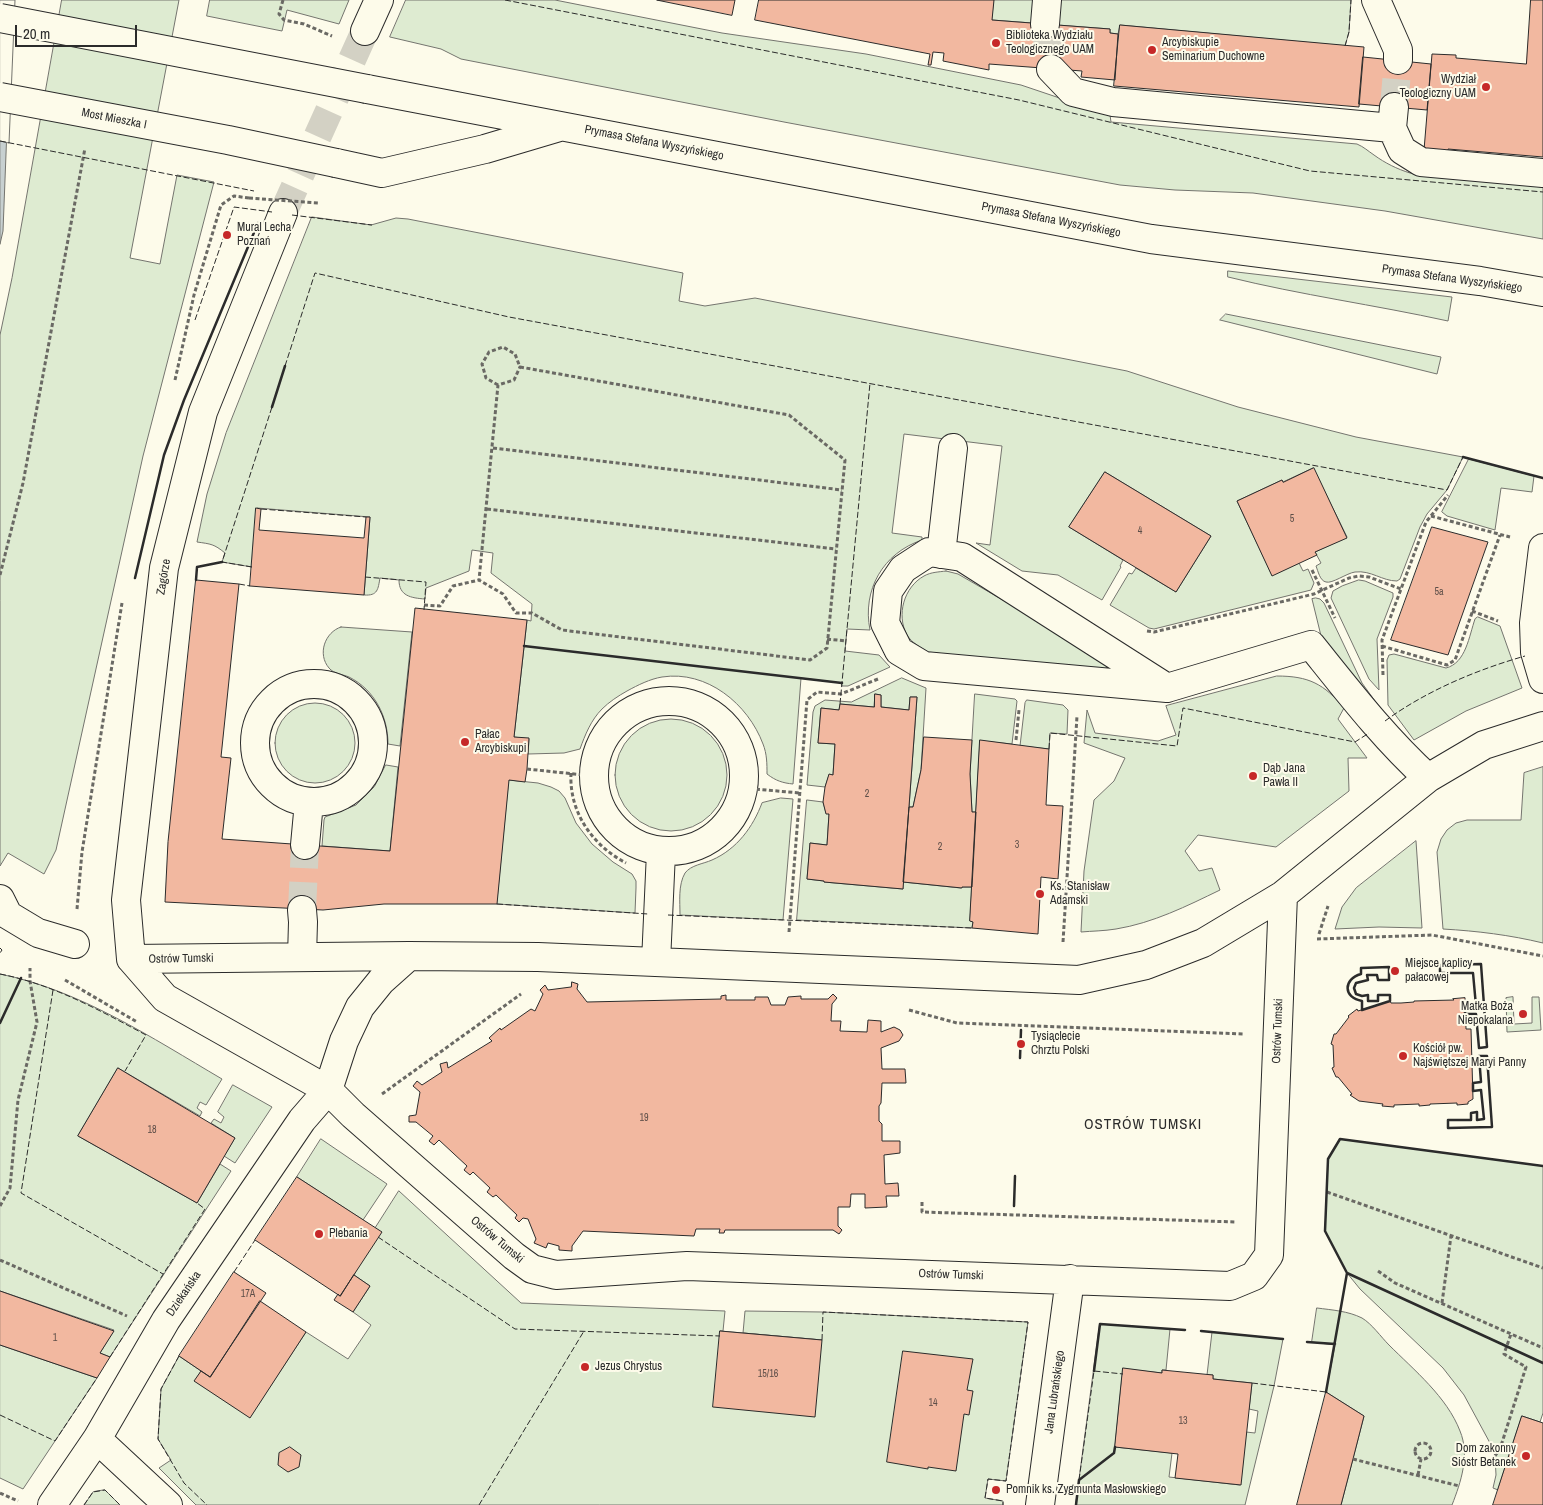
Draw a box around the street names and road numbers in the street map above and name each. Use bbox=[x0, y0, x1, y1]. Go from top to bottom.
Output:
street label: Most Mieszka I bbox=[80, 106, 148, 132]
street label: Prymasa Stefana Wyszyńskiego bbox=[583, 122, 725, 164]
street label: Prymasa Stefana Wyszyńskiego bbox=[980, 199, 1122, 241]
street label: Prymasa Stefana Wyszyńskiego bbox=[1381, 262, 1523, 296]
street label: Zagórze bbox=[154, 558, 174, 596]
street label: Ostrów Tumski bbox=[148, 951, 214, 967]
street label: Ostrów Tumski bbox=[1270, 998, 1286, 1064]
street label: Ostrów Tumski bbox=[467, 1213, 527, 1267]
street label: Ostrów Tumski bbox=[918, 1267, 984, 1283]
street label: Dziekańska bbox=[164, 1269, 204, 1319]
street label: Jana Lubrańskiego bbox=[1042, 1350, 1068, 1434]

